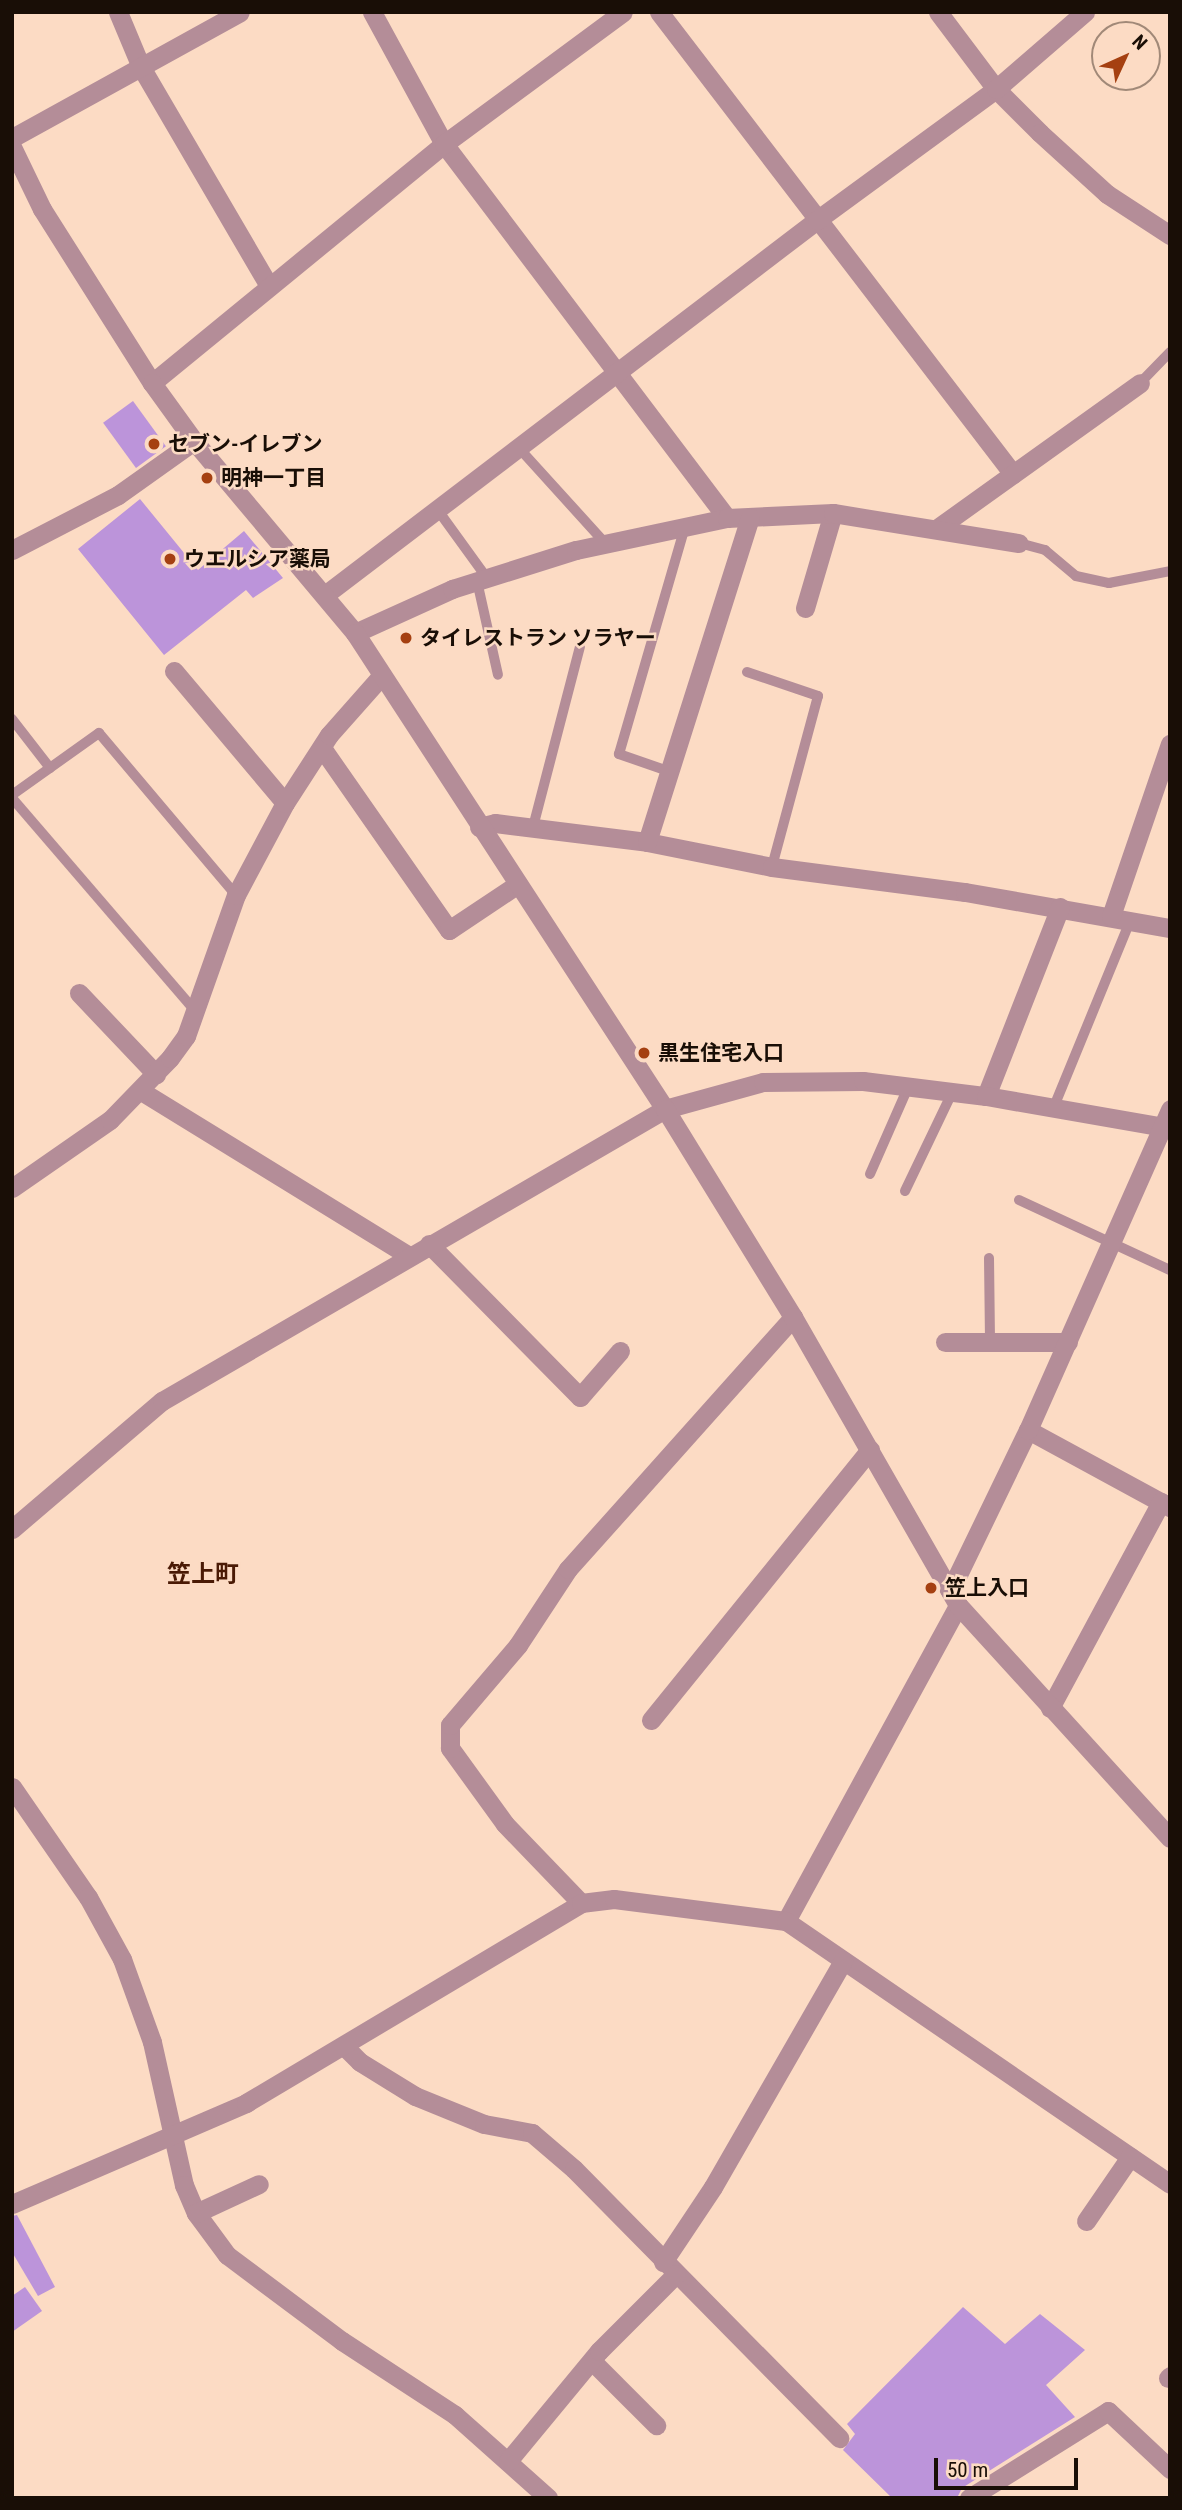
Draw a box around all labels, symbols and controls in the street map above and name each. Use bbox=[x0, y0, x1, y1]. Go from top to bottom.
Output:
north arrow bbox=[1091, 21, 1161, 91]
text: N bbox=[1128, 30, 1152, 54]
place label: セブン-イレブン bbox=[168, 431, 323, 457]
marker: セブン-イレブン bbox=[146, 436, 162, 452]
place label: 明神一丁目 bbox=[221, 465, 326, 491]
marker: 明神一丁目 bbox=[199, 470, 215, 486]
place label: ウエルシア薬局 bbox=[184, 546, 331, 572]
marker: ウエルシア薬局 bbox=[162, 551, 178, 567]
place label: タイレストラン ソラヤー bbox=[420, 625, 656, 651]
marker: タイレストラン ソラヤー bbox=[398, 630, 414, 646]
place label: 黒生住宅入口 bbox=[658, 1040, 784, 1066]
marker: 黒生住宅入口 bbox=[636, 1045, 652, 1061]
district label: 笠上町 bbox=[167, 1561, 239, 1589]
place label: 笠上入口 bbox=[945, 1575, 1029, 1601]
marker: 笠上入口 bbox=[923, 1580, 939, 1596]
scale bar bbox=[937, 2444, 1080, 2488]
text: 50 m bbox=[947, 2458, 988, 2482]

